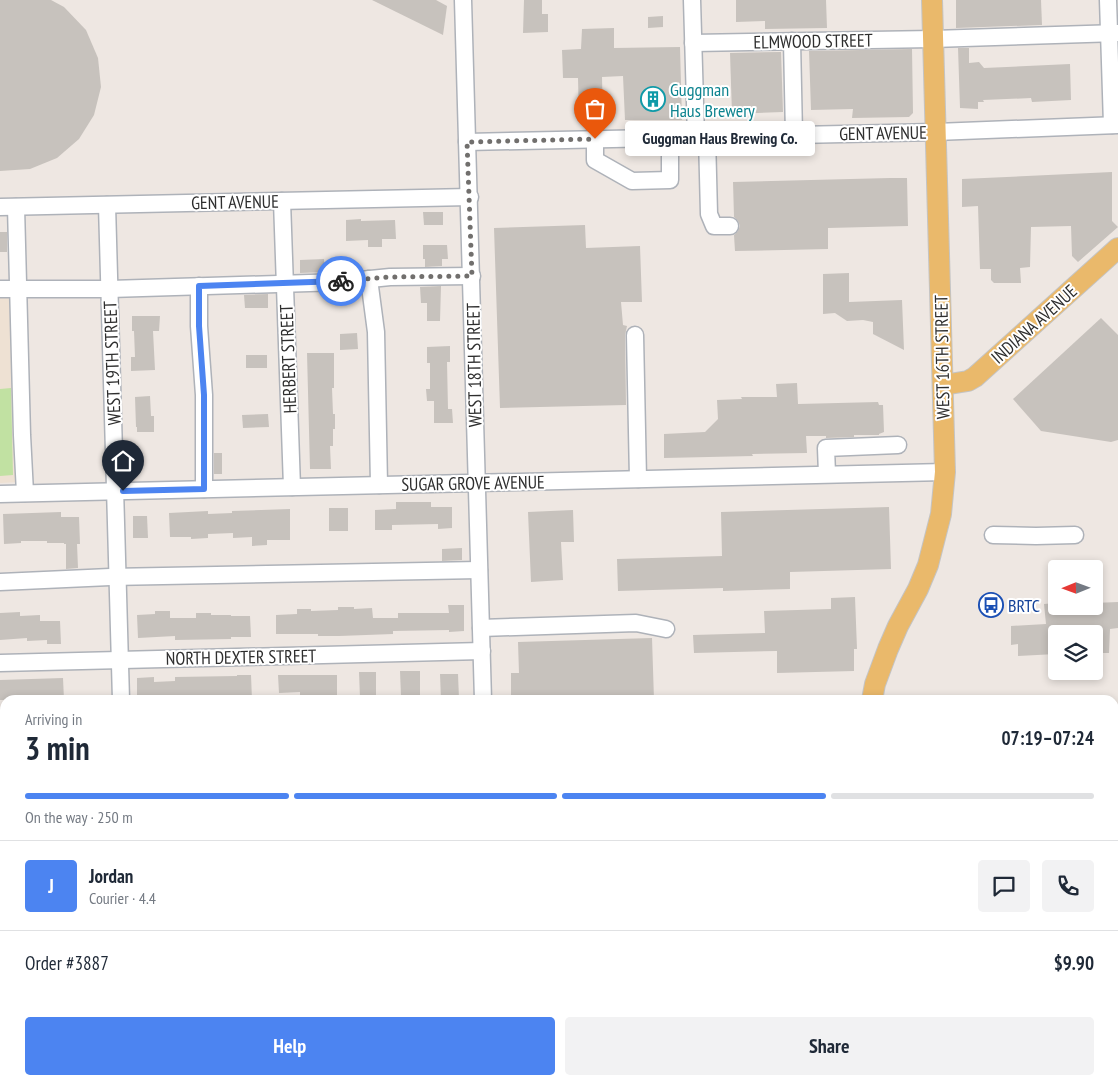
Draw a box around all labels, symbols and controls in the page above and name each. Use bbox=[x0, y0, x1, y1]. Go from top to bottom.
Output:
street label: ELMWOOD STREET bbox=[753, 28, 873, 54]
place label: Guggman Haus Brewery bbox=[670, 78, 755, 122]
building icon: Guggman Haus Brewery bbox=[640, 86, 666, 112]
pin bbox=[574, 88, 616, 139]
icon: bag bbox=[581, 95, 609, 123]
street label: GENT AVENUE bbox=[839, 121, 927, 145]
callout: Guggman Haus Brewing Co. bbox=[625, 122, 815, 156]
text: Guggman Haus Brewing Co. bbox=[642, 128, 798, 148]
street label: GENT AVENUE bbox=[191, 190, 279, 214]
courier bbox=[316, 256, 366, 306]
icon: bike bbox=[327, 267, 355, 295]
street label: INDIANA AVENUE bbox=[986, 279, 1082, 369]
street label: WEST 16TH STREET bbox=[929, 295, 955, 419]
street label: WEST 19TH STREET bbox=[98, 300, 126, 426]
street label: WEST 18TH STREET bbox=[461, 303, 487, 427]
street label: HERBERT STREET bbox=[275, 304, 301, 414]
pin bbox=[102, 440, 144, 491]
icon: home bbox=[109, 447, 137, 475]
street label: SUGAR GROVE AVENUE bbox=[401, 470, 545, 496]
north arrow bbox=[1048, 560, 1102, 615]
map controls bbox=[1048, 560, 1103, 680]
bus stop icon: BRTC bbox=[978, 592, 1004, 618]
place label: BRTC bbox=[1008, 594, 1040, 617]
button: layers bbox=[1048, 625, 1103, 680]
street label: NORTH DEXTER STREET bbox=[165, 644, 317, 670]
text: Arriving in bbox=[25, 709, 82, 729]
text: 07:19–07:24 bbox=[1001, 726, 1094, 750]
text: 3 min bbox=[25, 727, 90, 769]
text: On the way · 250 m bbox=[25, 807, 133, 827]
button: chat bbox=[978, 860, 1030, 912]
button: phone bbox=[1042, 860, 1094, 912]
text: Jordan bbox=[89, 864, 133, 888]
text: J bbox=[48, 874, 54, 898]
text: Courier · 4.4 bbox=[89, 888, 156, 908]
text: Order #3887 bbox=[25, 951, 109, 975]
text: $9.90 bbox=[1054, 951, 1094, 975]
button: Help bbox=[25, 1017, 555, 1075]
button: Share bbox=[565, 1017, 1094, 1075]

